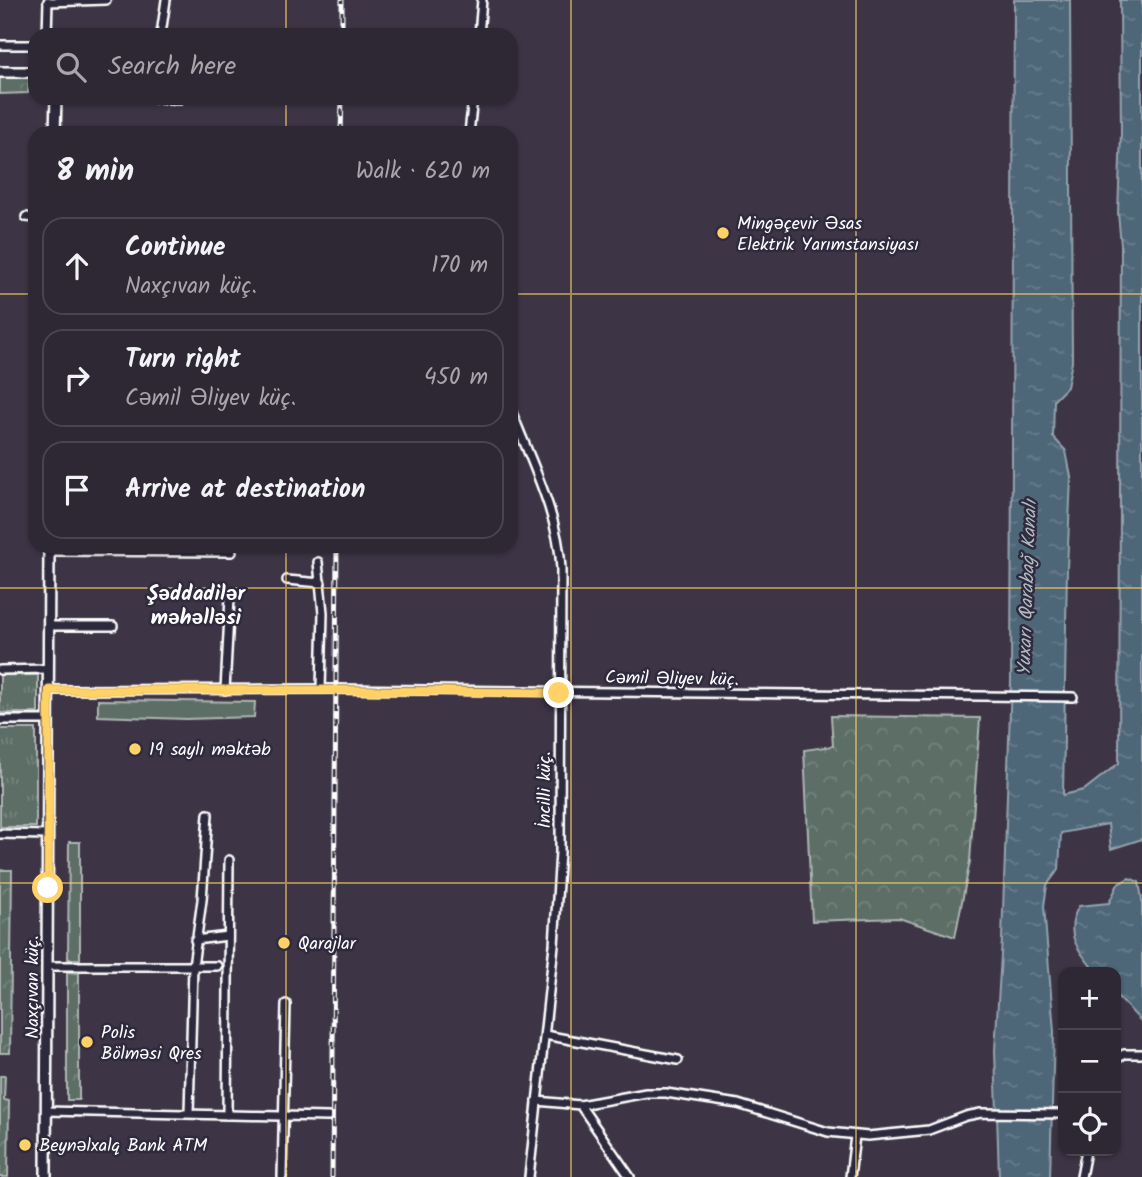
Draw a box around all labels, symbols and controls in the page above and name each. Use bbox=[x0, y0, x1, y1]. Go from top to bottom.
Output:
search box bbox=[28, 28, 518, 105]
text: Search here bbox=[108, 46, 236, 88]
icon: search bbox=[52, 48, 90, 86]
text: 8 min bbox=[56, 148, 134, 196]
text: Walk · 620 m bbox=[356, 154, 490, 190]
place label: Mingəçevir Əsas Elektrik Yarımstansiyası bbox=[737, 210, 919, 260]
marker: Mingəçevir Əsas Elektrik Yarımstansiyası bbox=[715, 225, 731, 241]
text: Continue bbox=[125, 227, 226, 269]
icon: ahead bbox=[58, 247, 96, 285]
text: 170 m bbox=[431, 248, 488, 284]
text: Naxçıvan küç. bbox=[125, 269, 257, 305]
text: Turn right bbox=[125, 339, 241, 381]
icon: right bbox=[58, 359, 96, 397]
text: 450 m bbox=[424, 360, 488, 396]
text: Cəmil Əliyev küç. bbox=[125, 381, 296, 417]
text: Arrive at destination bbox=[125, 469, 365, 511]
icon: arrive bbox=[58, 471, 96, 509]
water label: Yuxarı Qarabağ Kanalı bbox=[1010, 497, 1046, 677]
district label: Şəddadilər məhəlləsi bbox=[147, 578, 246, 635]
street label: Cəmil Əliyev küç. bbox=[605, 664, 739, 695]
route end bbox=[543, 677, 574, 708]
place label: 19 saylı məktəb bbox=[149, 736, 271, 765]
marker: 19 saylı məktəb bbox=[127, 741, 143, 757]
street label: İncilli küç. bbox=[531, 751, 560, 829]
route start bbox=[32, 872, 63, 903]
place label: Qarajlar bbox=[298, 930, 357, 959]
street label: Naxçıvan küç. bbox=[19, 935, 48, 1039]
marker: Qarajlar bbox=[276, 935, 292, 951]
map controls bbox=[1058, 967, 1121, 1156]
button: + bbox=[1058, 967, 1121, 1030]
place label: Polis Bölməsi Qres bbox=[101, 1019, 202, 1069]
button: − bbox=[1058, 1030, 1121, 1093]
marker: Polis Bölməsi Qres bbox=[79, 1034, 95, 1050]
button: locate bbox=[1058, 1093, 1121, 1156]
place label: Beynəlxalq Bank ATM bbox=[39, 1132, 208, 1161]
marker: Beynəlxalq Bank ATM bbox=[17, 1137, 33, 1153]

